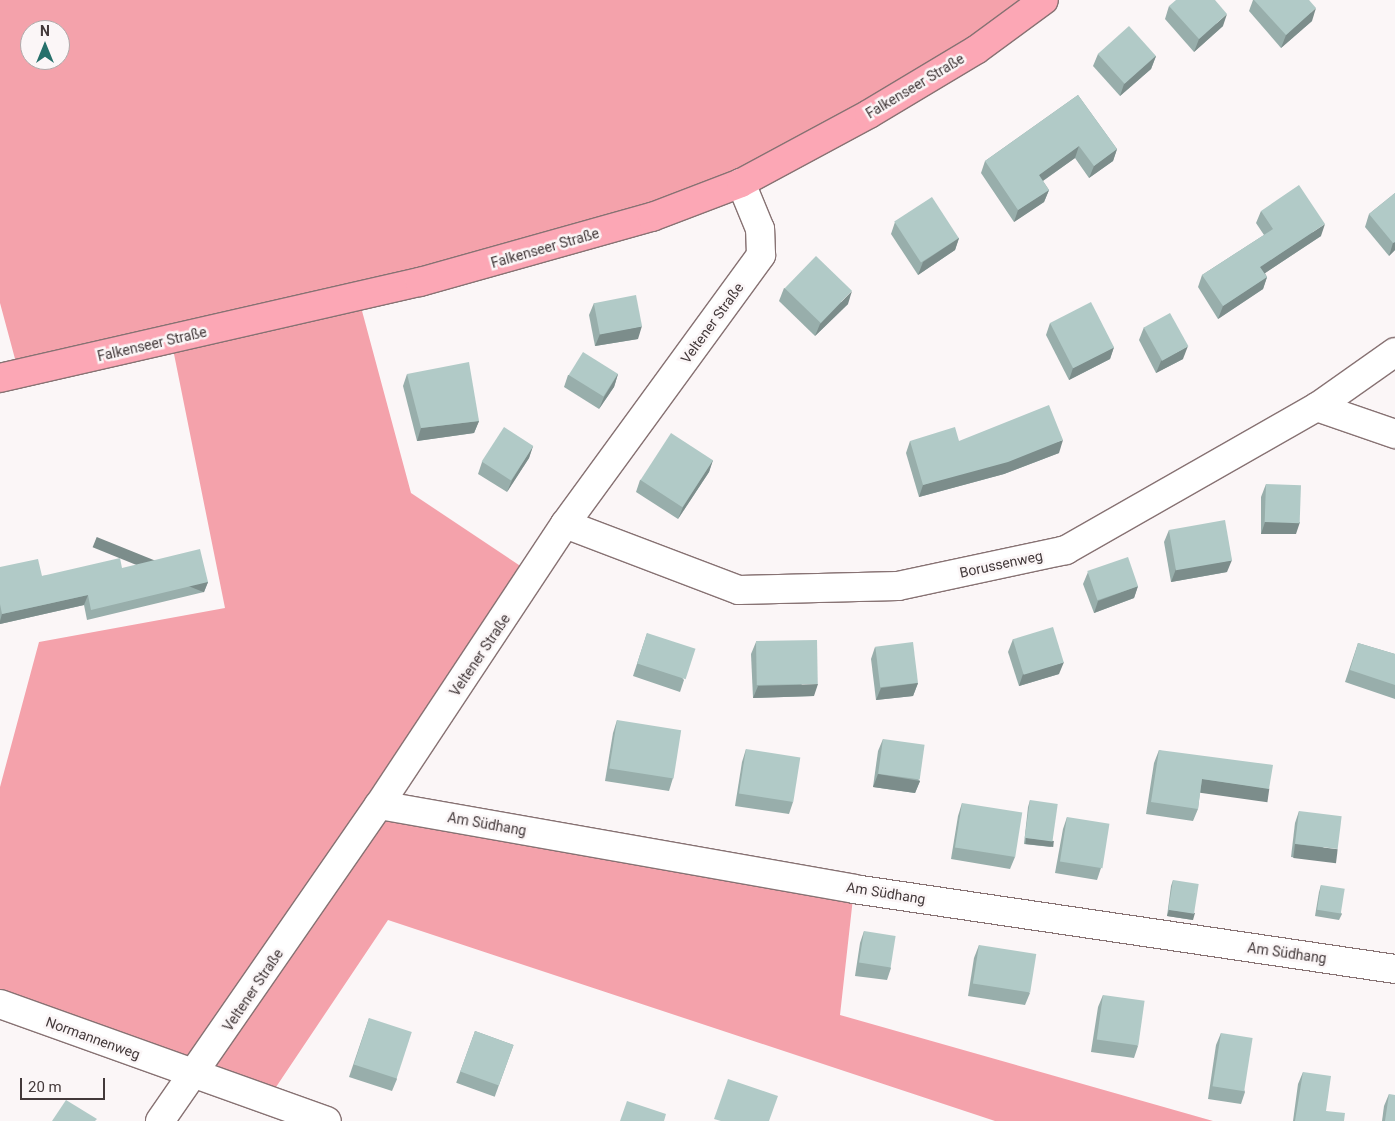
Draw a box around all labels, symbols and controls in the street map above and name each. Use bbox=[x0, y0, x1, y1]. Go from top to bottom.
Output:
north arrow bbox=[20, 20, 70, 70]
text: N bbox=[40, 23, 50, 39]
street label: Falkenseer Straße bbox=[863, 50, 967, 122]
street label: Falkenseer Straße bbox=[489, 225, 601, 271]
street label: Veltener Straße bbox=[677, 279, 747, 367]
street label: Falkenseer Straße bbox=[96, 323, 208, 365]
street label: Borussenweg bbox=[958, 547, 1044, 581]
street label: Veltener Straße bbox=[446, 611, 514, 699]
street label: Am Südhang bbox=[446, 809, 528, 839]
street label: Am Südhang bbox=[845, 878, 927, 908]
street label: Am Südhang bbox=[1246, 939, 1328, 967]
street label: Veltener Straße bbox=[219, 946, 287, 1034]
street label: Normannenweg bbox=[44, 1013, 142, 1063]
scale bar bbox=[22, 1068, 108, 1100]
text: 20 m bbox=[28, 1078, 62, 1096]

